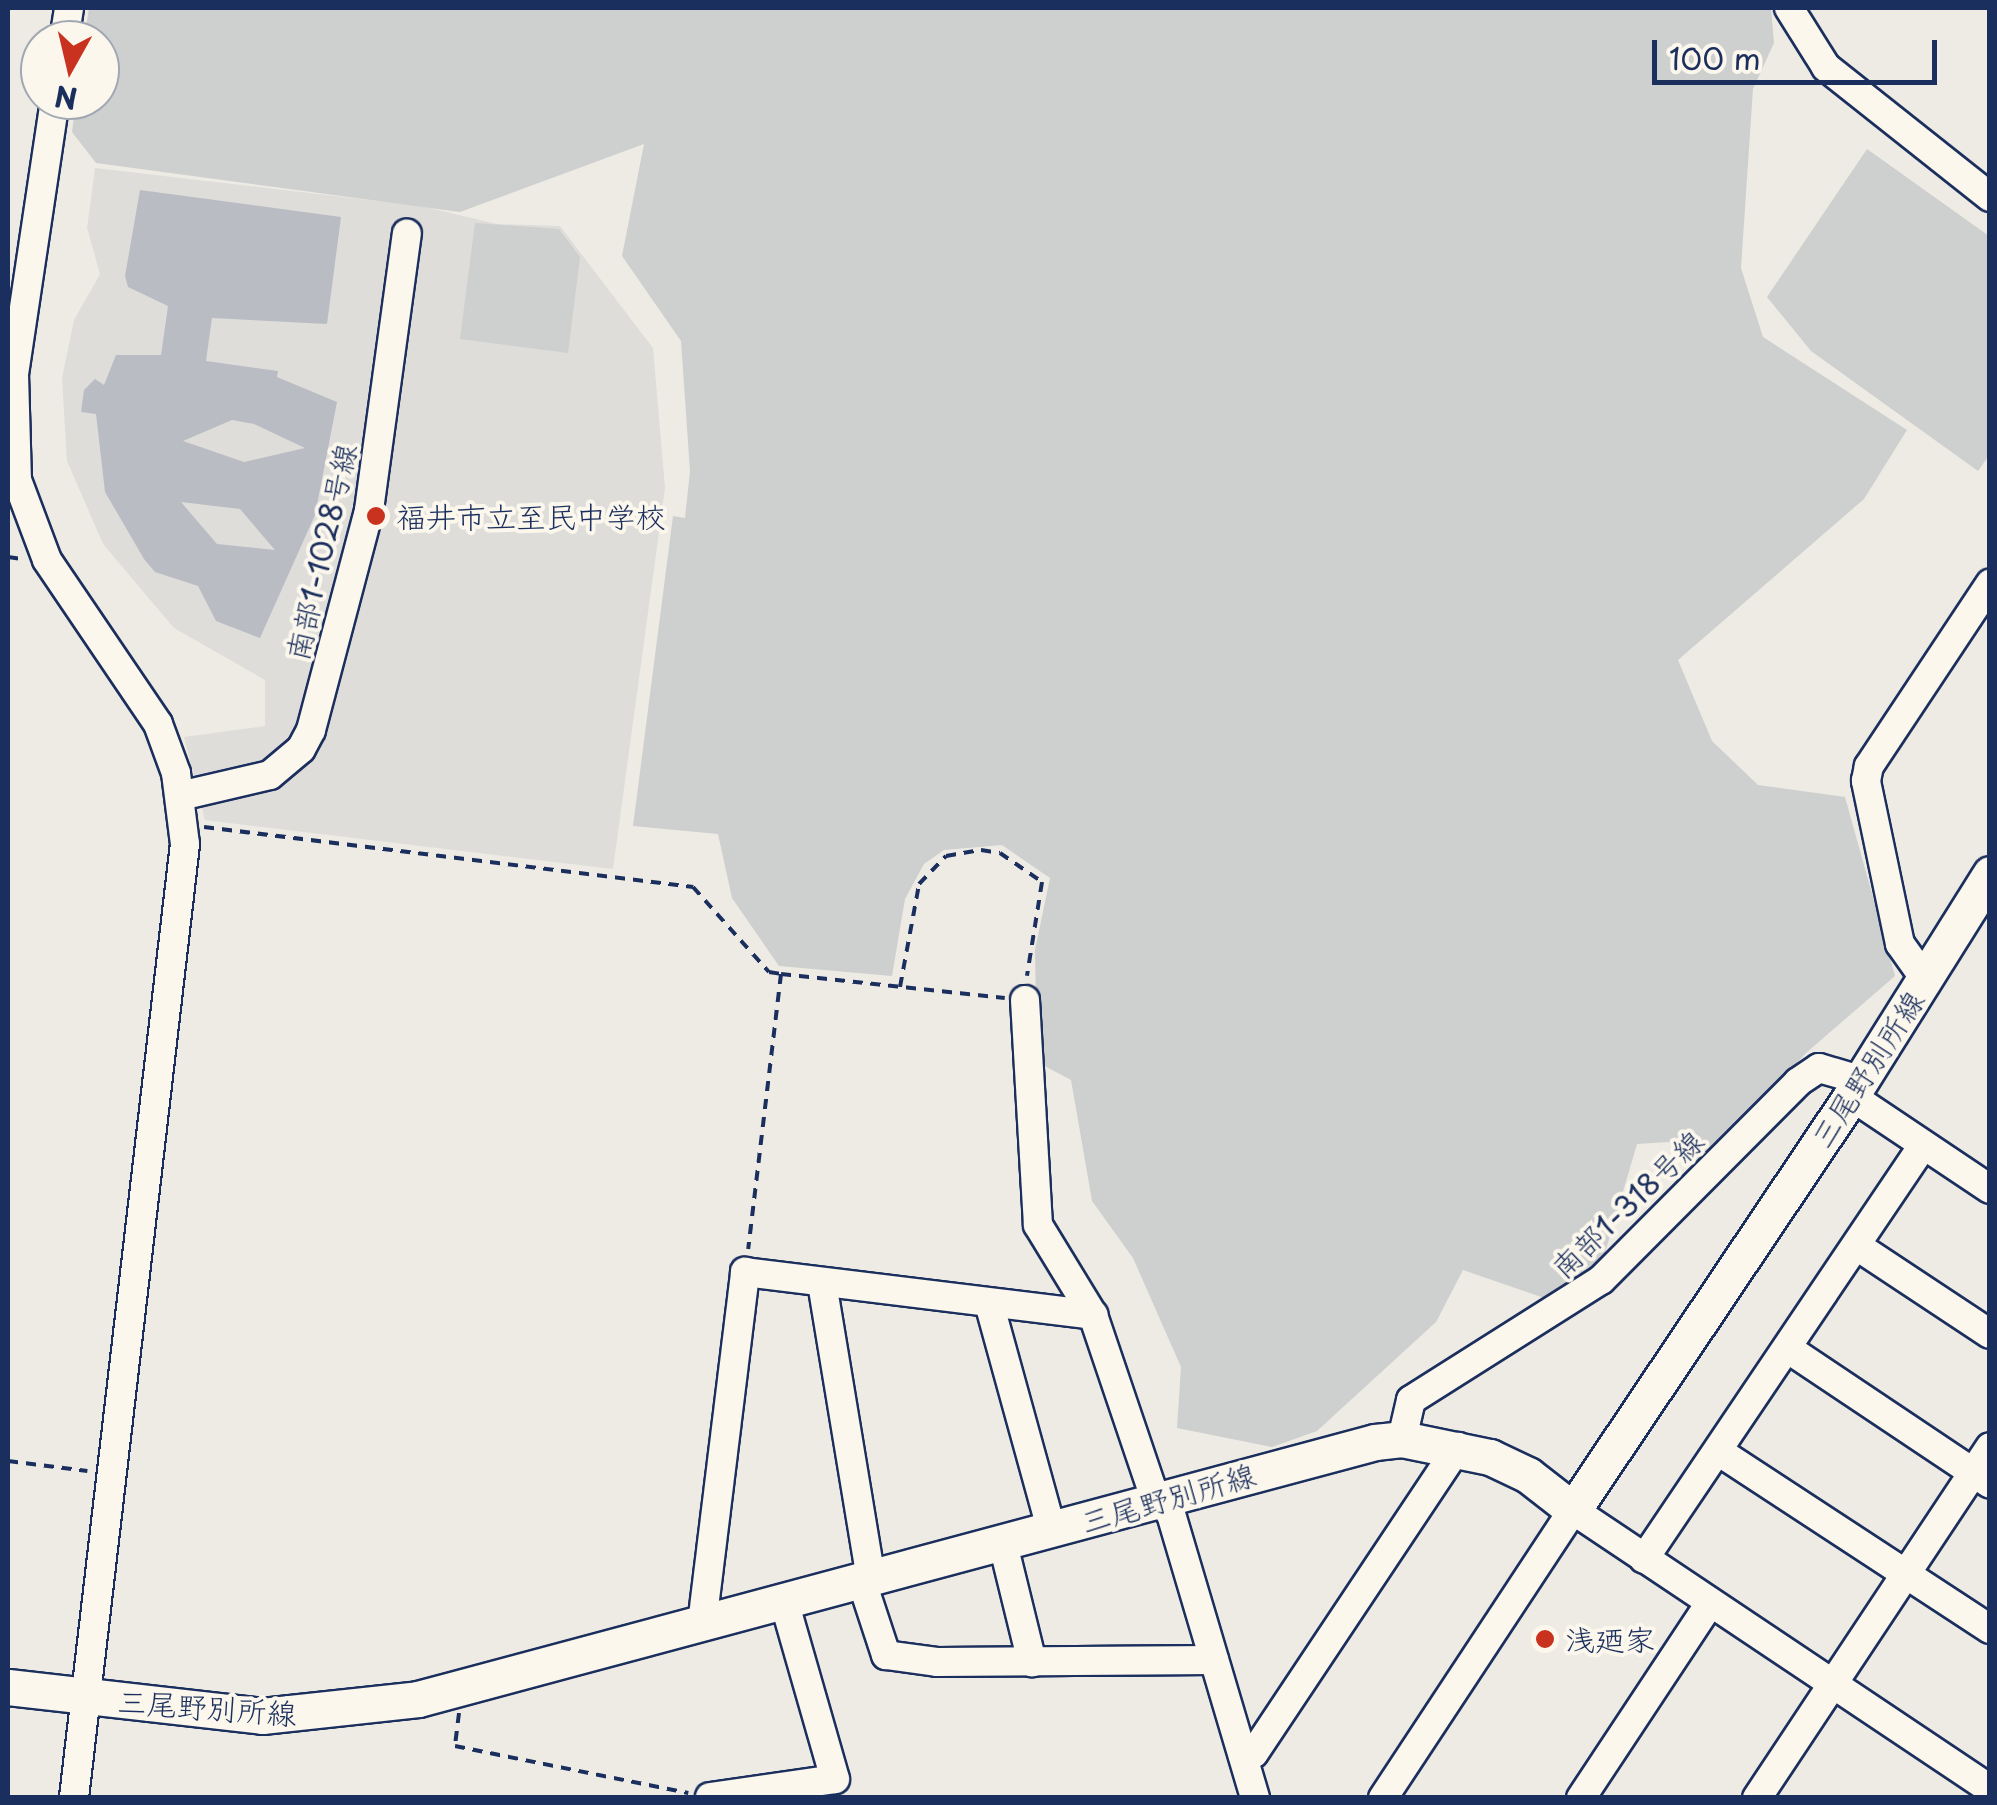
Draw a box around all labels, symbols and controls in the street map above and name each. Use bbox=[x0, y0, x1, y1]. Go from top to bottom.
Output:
north arrow bbox=[20, 20, 120, 120]
scale bar bbox=[1657, 20, 1942, 82]
text: 100 m bbox=[1669, 35, 1761, 80]
text: N bbox=[52, 75, 80, 121]
street label: 南部1-1028号線 bbox=[279, 440, 363, 664]
place label: 福井市立至民中学校 bbox=[396, 498, 666, 534]
marker: 福井市立至民中学校 bbox=[365, 505, 387, 527]
street label: 三尾野別所線 bbox=[1803, 984, 1931, 1154]
street label: 南部1-318号線 bbox=[1544, 1123, 1710, 1285]
street label: 三尾野別所線 bbox=[1077, 1456, 1259, 1540]
place label: 浅廼家 bbox=[1565, 1621, 1655, 1657]
marker: 浅廼家 bbox=[1534, 1628, 1556, 1650]
street label: 三尾野別所線 bbox=[116, 1683, 298, 1731]

